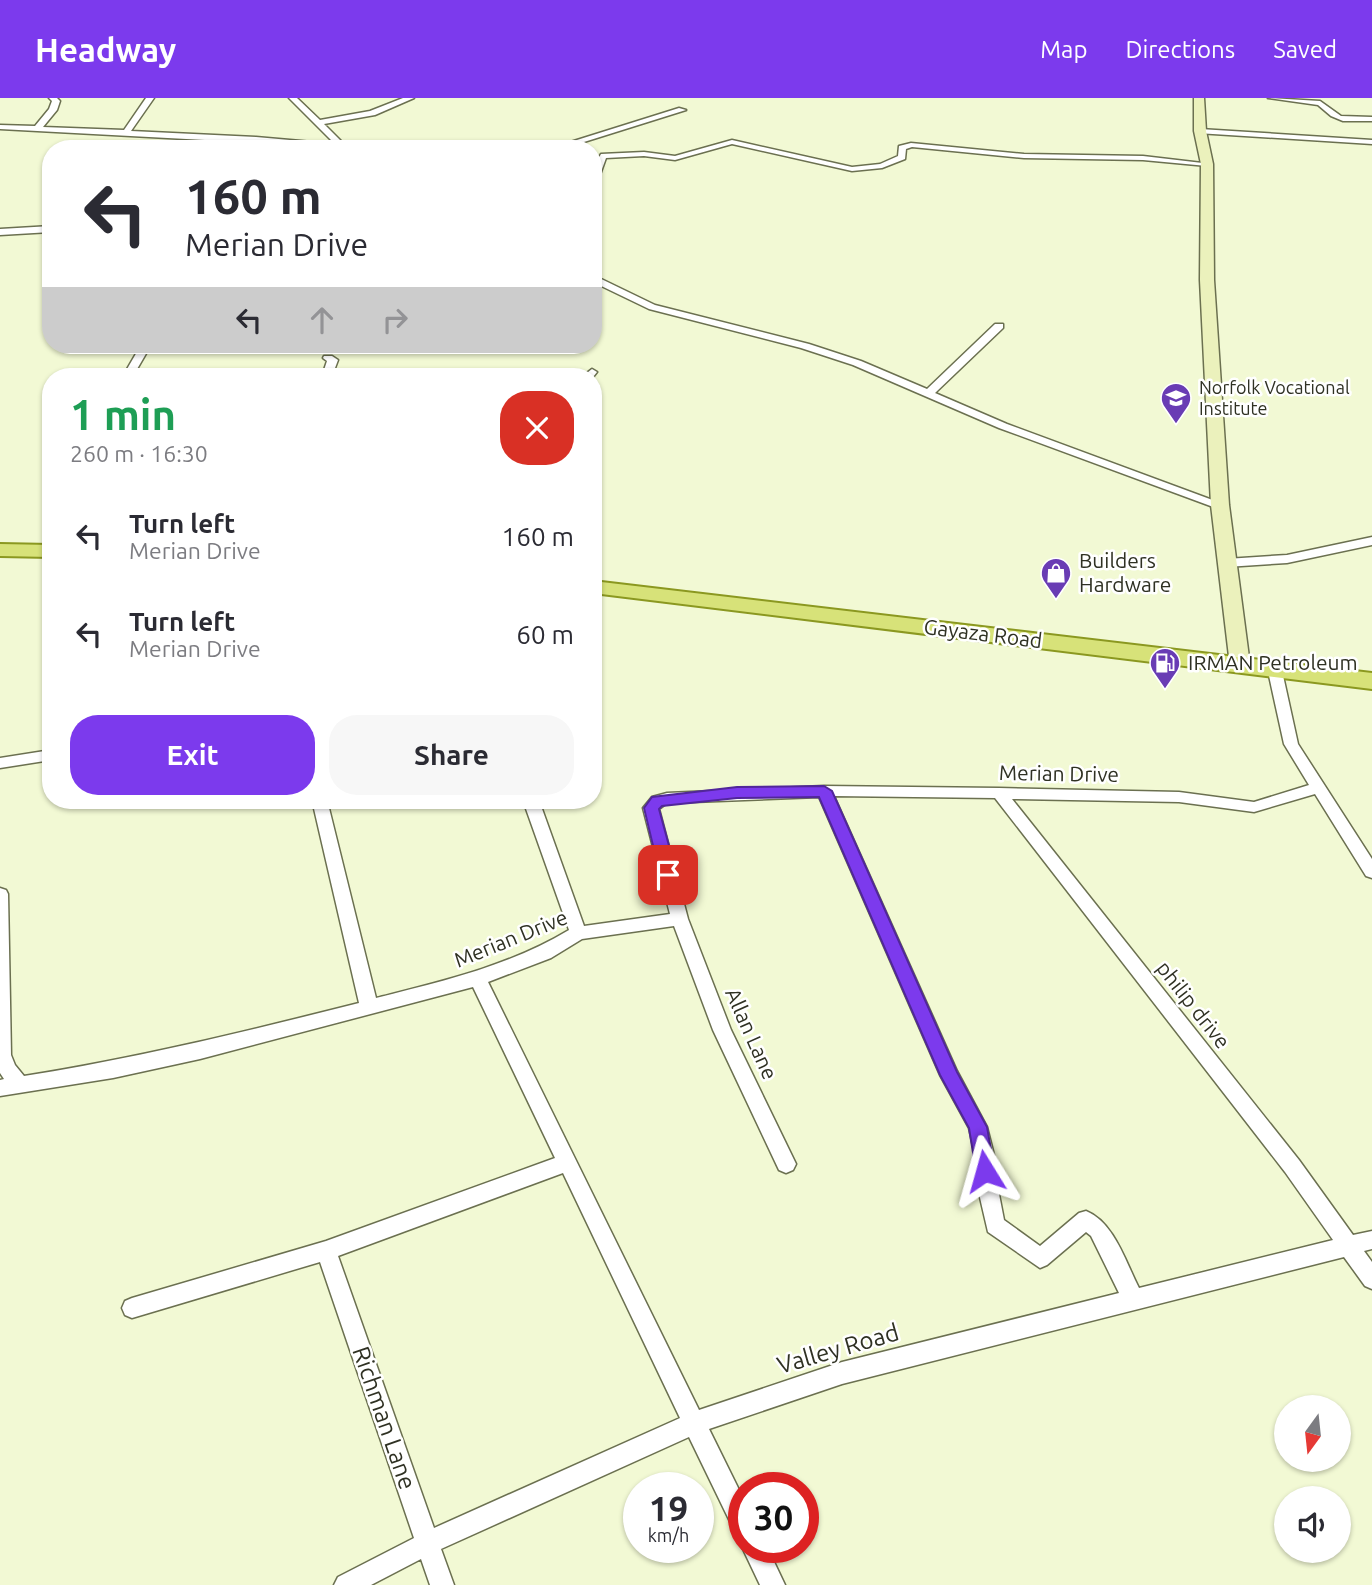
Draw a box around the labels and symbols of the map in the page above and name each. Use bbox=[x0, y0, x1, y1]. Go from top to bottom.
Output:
place label: Norfolk Vocational Institute bbox=[1199, 377, 1350, 418]
school or university icon: Norfolk Vocational Institute bbox=[1159, 381, 1193, 425]
place label: Builders Hardware bbox=[1079, 548, 1171, 596]
shop icon: Builders Hardware bbox=[1039, 556, 1073, 600]
street label: Gayaza Road bbox=[922, 614, 1044, 652]
fuel station icon: IRMAN Petroleum bbox=[1148, 646, 1182, 690]
place label: IRMAN Petroleum bbox=[1188, 650, 1358, 674]
street label: Merian Drive bbox=[999, 760, 1119, 786]
pin bbox=[638, 845, 698, 905]
street label: Merian Drive bbox=[450, 904, 571, 972]
street label: philip drive bbox=[1152, 956, 1235, 1053]
street label: Allan Lane bbox=[721, 984, 783, 1083]
position arrow bbox=[948, 1134, 1022, 1208]
street label: Valley Road bbox=[774, 1318, 902, 1379]
street label: Richman Lane bbox=[347, 1343, 422, 1493]
north arrow bbox=[1274, 1395, 1351, 1472]
speed limit sign: 30 bbox=[728, 1472, 819, 1563]

